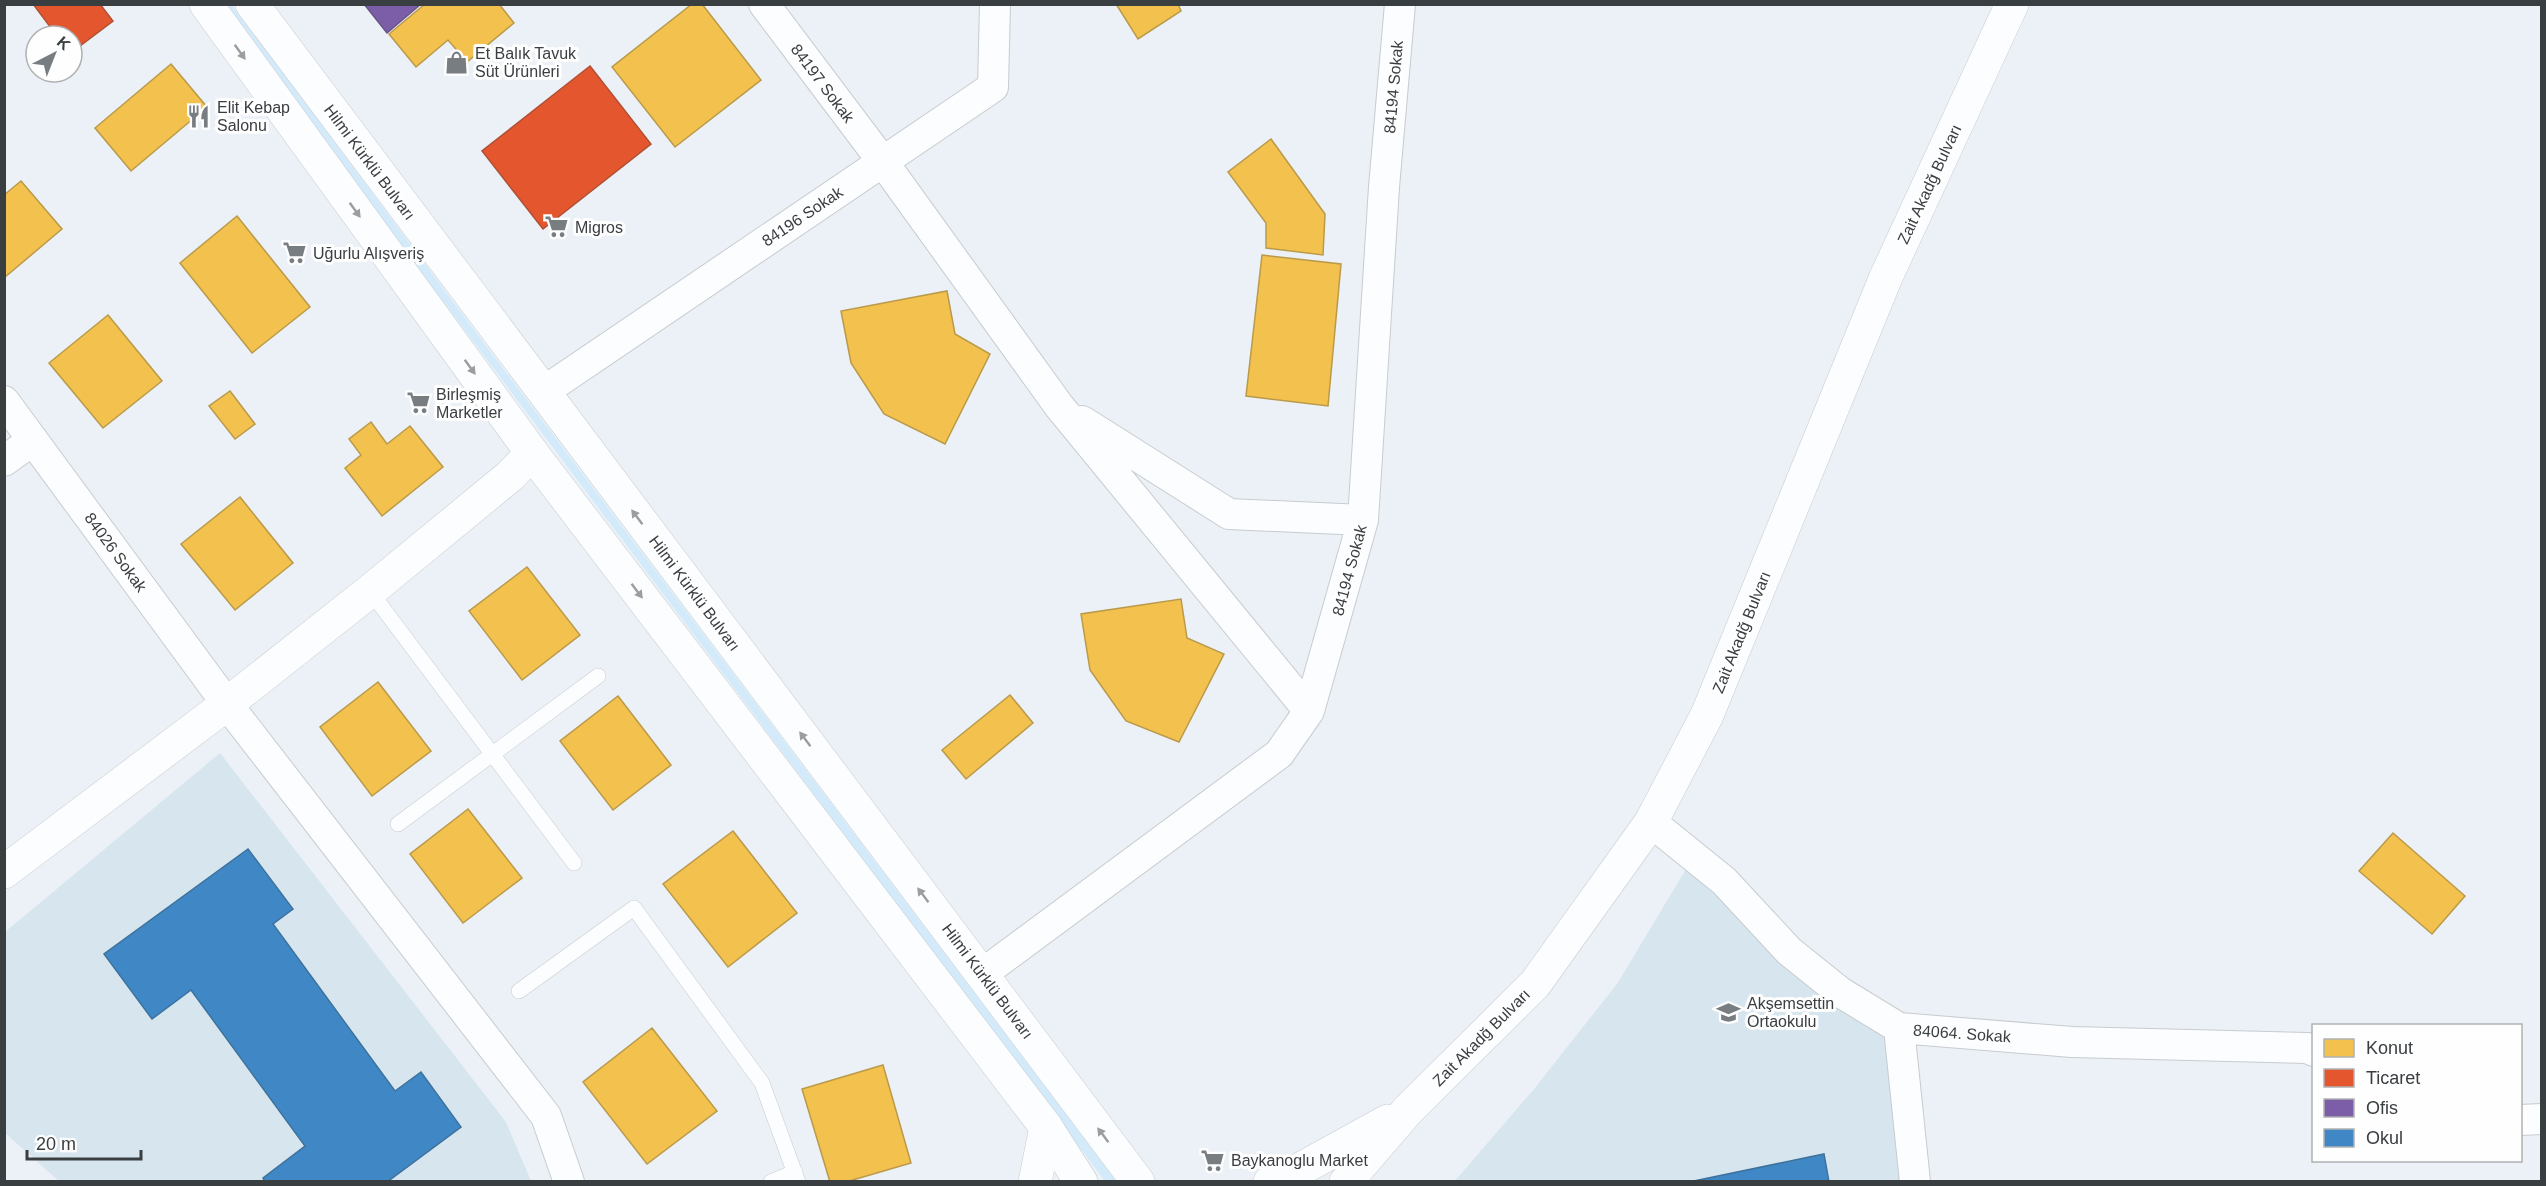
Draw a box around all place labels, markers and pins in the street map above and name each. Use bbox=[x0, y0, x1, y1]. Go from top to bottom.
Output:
place label: Et Balık Tavuk Süt Ürünleri bbox=[475, 45, 577, 80]
shop icon: Et Balık Tavuk Süt Ürünleri bbox=[444, 49, 470, 75]
place label: Elit Kebap Salonu bbox=[217, 99, 290, 134]
restaurant icon: Elit Kebap Salonu bbox=[186, 103, 212, 129]
supermarket icon: Migros bbox=[544, 214, 570, 240]
place label: Migros bbox=[575, 219, 623, 236]
supermarket icon: Uğurlu Alışveriş bbox=[282, 240, 308, 266]
place label: Uğurlu Alışveriş bbox=[313, 245, 424, 262]
place label: Birleşmiş Marketler bbox=[436, 386, 503, 421]
supermarket icon: Birleşmiş Marketler bbox=[405, 390, 431, 416]
place label: Akşemsettin Ortaokulu bbox=[1747, 995, 1834, 1030]
school or university icon: Akşemsettin Ortaokulu bbox=[1716, 999, 1742, 1025]
supermarket icon: Baykanoglu Market bbox=[1200, 1147, 1226, 1173]
place label: Baykanoglu Market bbox=[1231, 1152, 1369, 1169]

